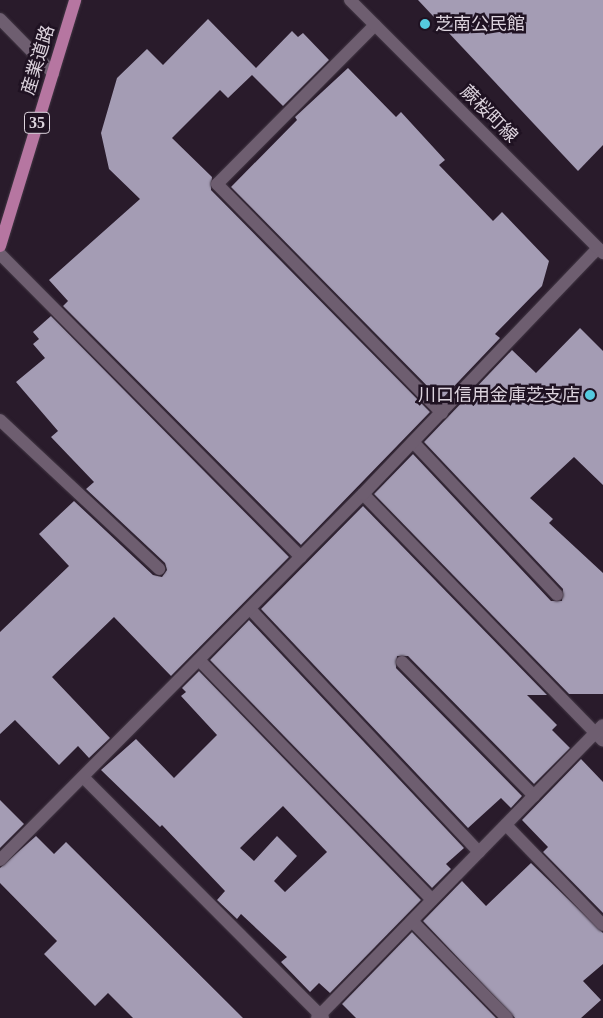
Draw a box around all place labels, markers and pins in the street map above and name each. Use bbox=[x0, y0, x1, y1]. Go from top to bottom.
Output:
place label: 芝南公民館 bbox=[435, 13, 525, 35]
marker: 芝南公民館 bbox=[419, 18, 431, 30]
place label: 川口信用金庫芝支店 bbox=[418, 384, 580, 406]
marker: 川口信用金庫芝支店 bbox=[584, 389, 596, 401]

